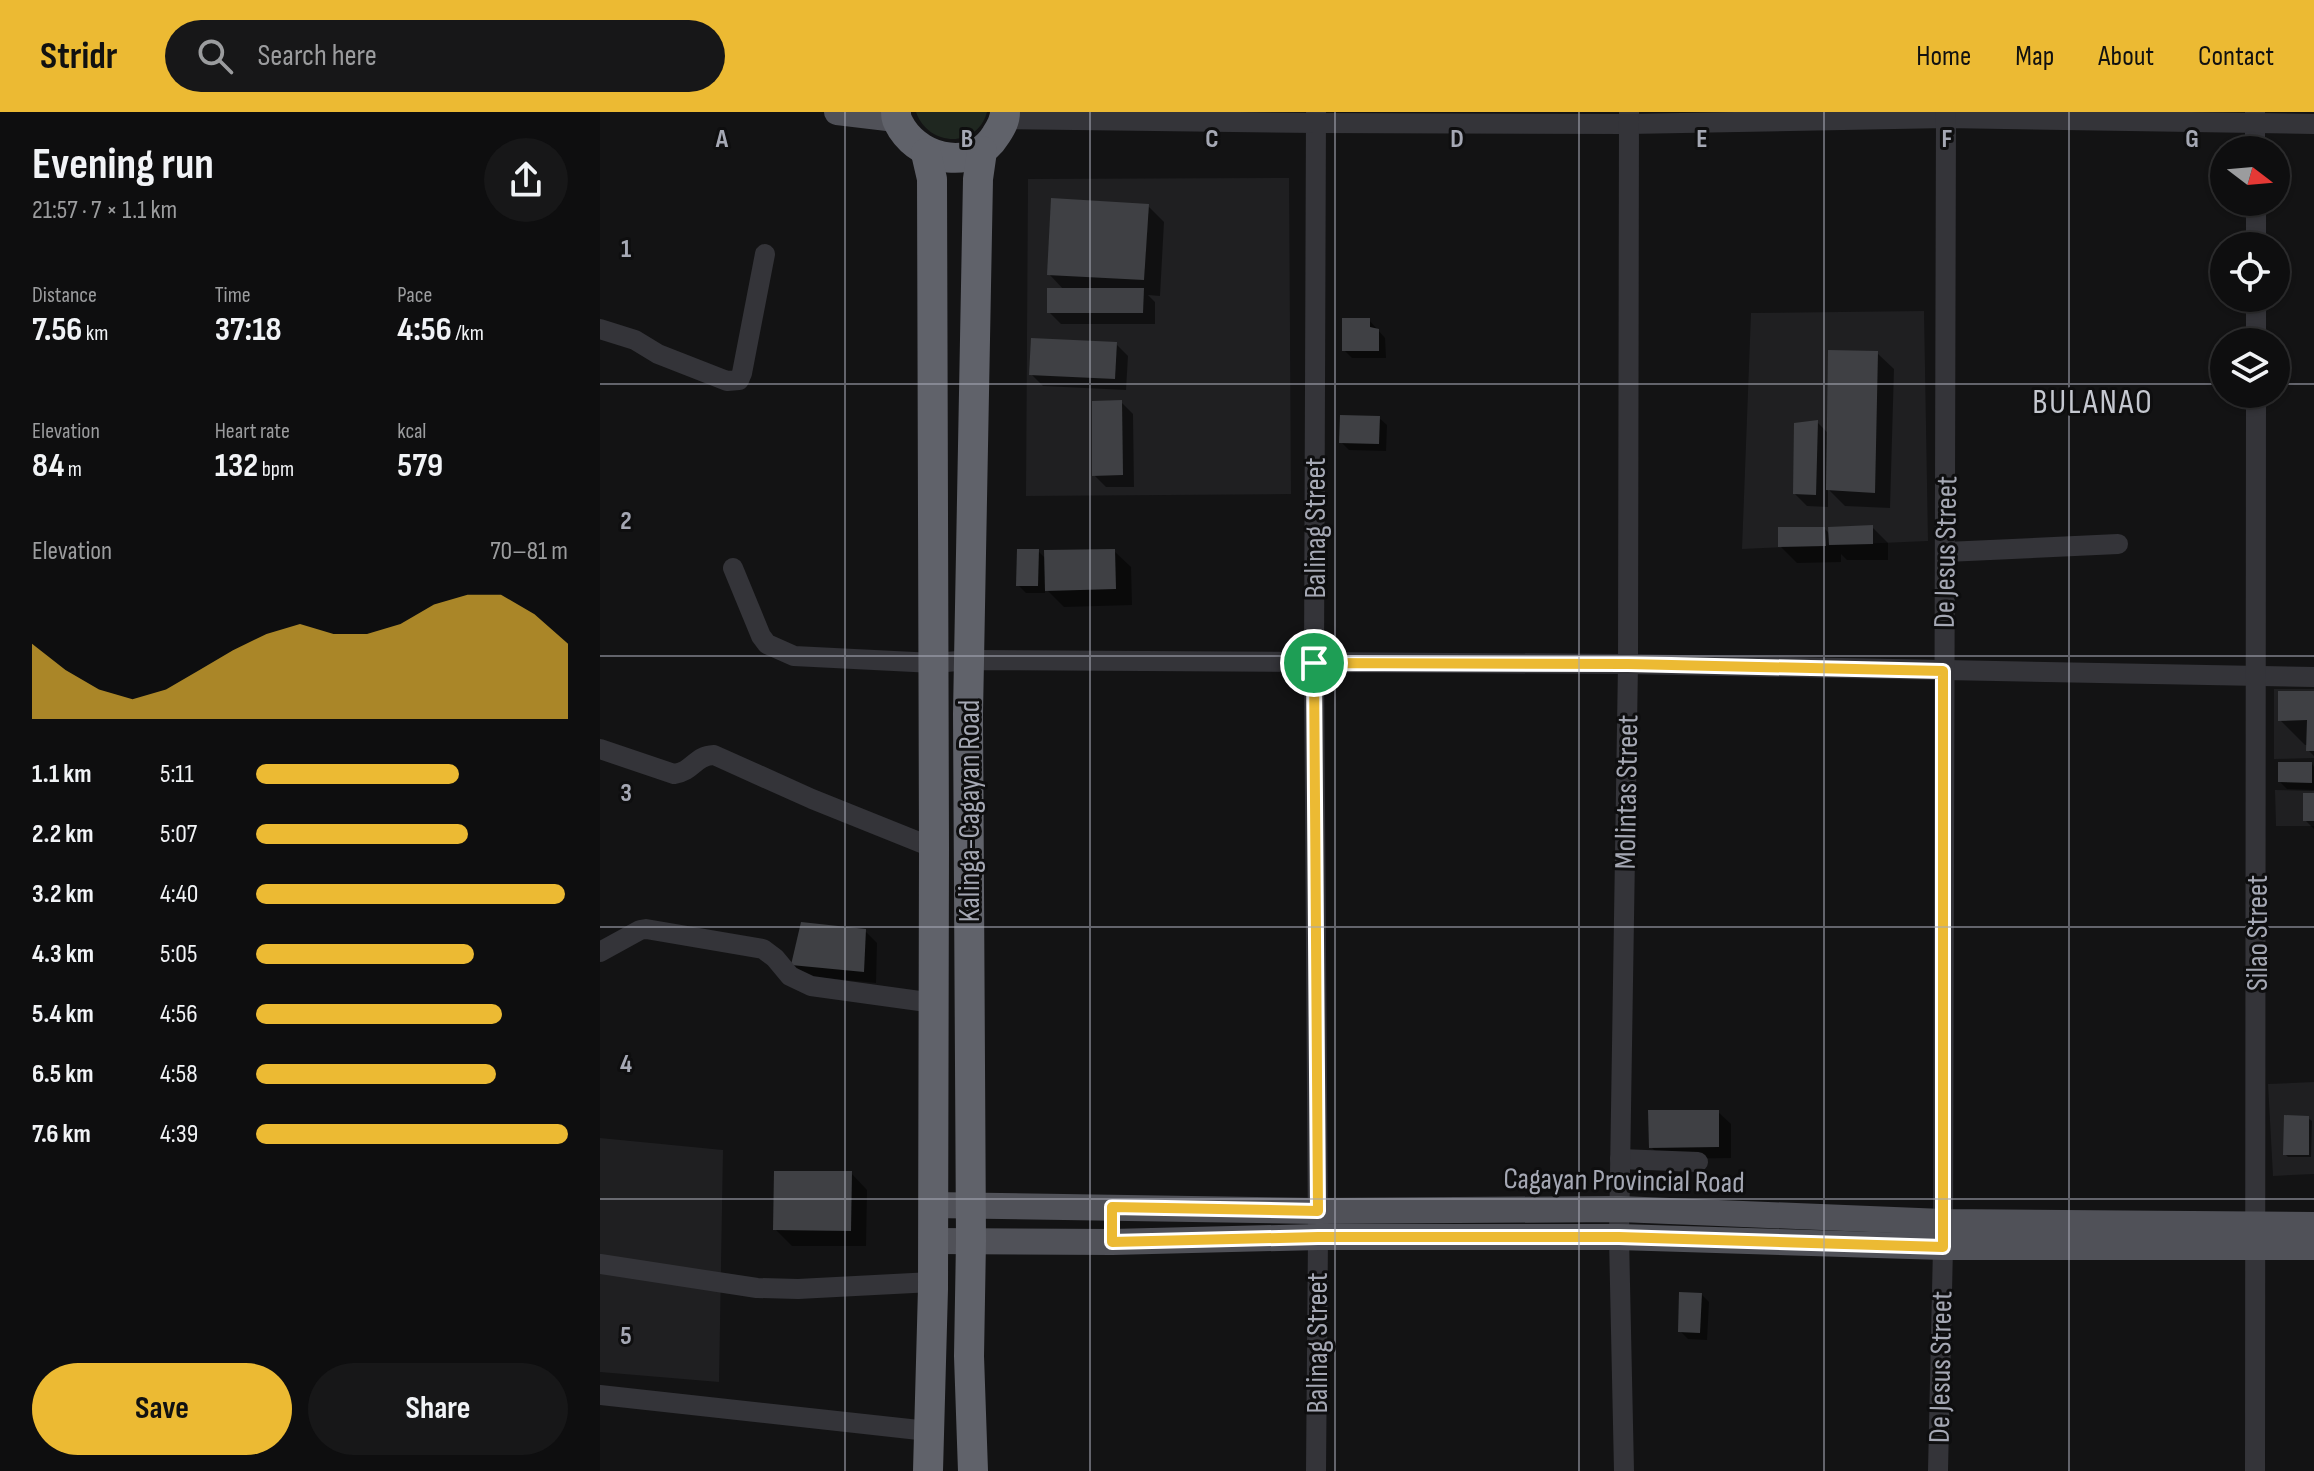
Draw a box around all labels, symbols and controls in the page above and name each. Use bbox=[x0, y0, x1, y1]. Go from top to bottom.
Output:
search box bbox=[165, 20, 725, 92]
text: Stridr bbox=[40, 34, 117, 79]
icon: search bbox=[193, 34, 237, 78]
text: Search here bbox=[257, 38, 377, 74]
text: Home bbox=[1916, 40, 1971, 73]
text: Map bbox=[2015, 40, 2054, 73]
text: About bbox=[2098, 40, 2154, 73]
text: Contact bbox=[2198, 40, 2274, 73]
text: A bbox=[715, 124, 729, 155]
text: B bbox=[961, 124, 973, 155]
text: C bbox=[1205, 124, 1219, 155]
text: D bbox=[1450, 124, 1464, 155]
text: E bbox=[1696, 124, 1708, 155]
text: F bbox=[1942, 124, 1953, 155]
text: G bbox=[2185, 124, 2199, 155]
north arrow bbox=[2210, 136, 2290, 216]
map controls bbox=[2210, 136, 2290, 408]
text: Evening run bbox=[32, 138, 214, 191]
button: share bbox=[484, 138, 568, 222]
text: 21:57 · 7 × 1.1 km bbox=[32, 195, 177, 226]
button: locate bbox=[2210, 232, 2290, 312]
text: 1 bbox=[621, 234, 631, 265]
text: Distance bbox=[32, 282, 97, 309]
text: Time bbox=[215, 282, 251, 309]
text: Pace bbox=[397, 282, 432, 309]
text: 7.56 bbox=[32, 309, 82, 350]
text: 37:18 bbox=[215, 309, 282, 350]
text: 4:56 bbox=[397, 309, 452, 350]
text: km bbox=[82, 320, 108, 347]
text: /km bbox=[452, 320, 484, 347]
button: layers bbox=[2210, 328, 2290, 408]
district label: BULANAO bbox=[2032, 382, 2154, 423]
text: Elevation bbox=[32, 418, 100, 445]
text: Heart rate bbox=[215, 418, 290, 445]
text: kcal bbox=[397, 418, 426, 445]
text: 84 bbox=[32, 445, 64, 486]
text: 132 bbox=[215, 445, 258, 486]
text: 579 bbox=[397, 445, 443, 486]
text: m bbox=[64, 456, 82, 483]
text: bpm bbox=[258, 456, 294, 483]
street label: Balinag Street bbox=[1298, 457, 1334, 599]
street label: De Jesus Street bbox=[1927, 476, 1965, 628]
text: 2 bbox=[620, 506, 632, 537]
text: Elevation bbox=[32, 536, 112, 567]
text: 70–81 m bbox=[490, 536, 568, 567]
pin bbox=[1280, 629, 1348, 697]
icon: arrive bbox=[1292, 641, 1336, 685]
street label: Kalinga-Cagayan Road bbox=[952, 700, 988, 922]
street label: Molintas Street bbox=[1608, 714, 1646, 870]
text: 1.1 km bbox=[32, 759, 91, 790]
text: 5:11 bbox=[160, 759, 194, 790]
text: 3 bbox=[620, 778, 632, 809]
text: 2.2 km bbox=[32, 819, 94, 850]
text: 5:07 bbox=[160, 819, 197, 850]
street label: Silao Street bbox=[2240, 875, 2276, 991]
text: 3.2 km bbox=[32, 879, 94, 910]
text: 4:40 bbox=[160, 879, 198, 910]
text: 4.3 km bbox=[32, 939, 94, 970]
text: 5:05 bbox=[160, 939, 197, 970]
text: 5.4 km bbox=[32, 999, 94, 1030]
text: 4:56 bbox=[160, 999, 198, 1030]
text: 4 bbox=[620, 1049, 632, 1080]
text: 6.5 km bbox=[32, 1059, 93, 1090]
text: 4:58 bbox=[160, 1059, 198, 1090]
text: 7.6 km bbox=[32, 1119, 91, 1150]
text: 4:39 bbox=[160, 1119, 198, 1150]
street label: Cagayan Provincial Road bbox=[1503, 1161, 1745, 1201]
street label: Balinag Street bbox=[1300, 1272, 1336, 1414]
street label: De Jesus Street bbox=[1922, 1291, 1960, 1443]
text: 5 bbox=[620, 1321, 632, 1352]
button: Save bbox=[32, 1363, 292, 1455]
button: Share bbox=[308, 1363, 568, 1455]

